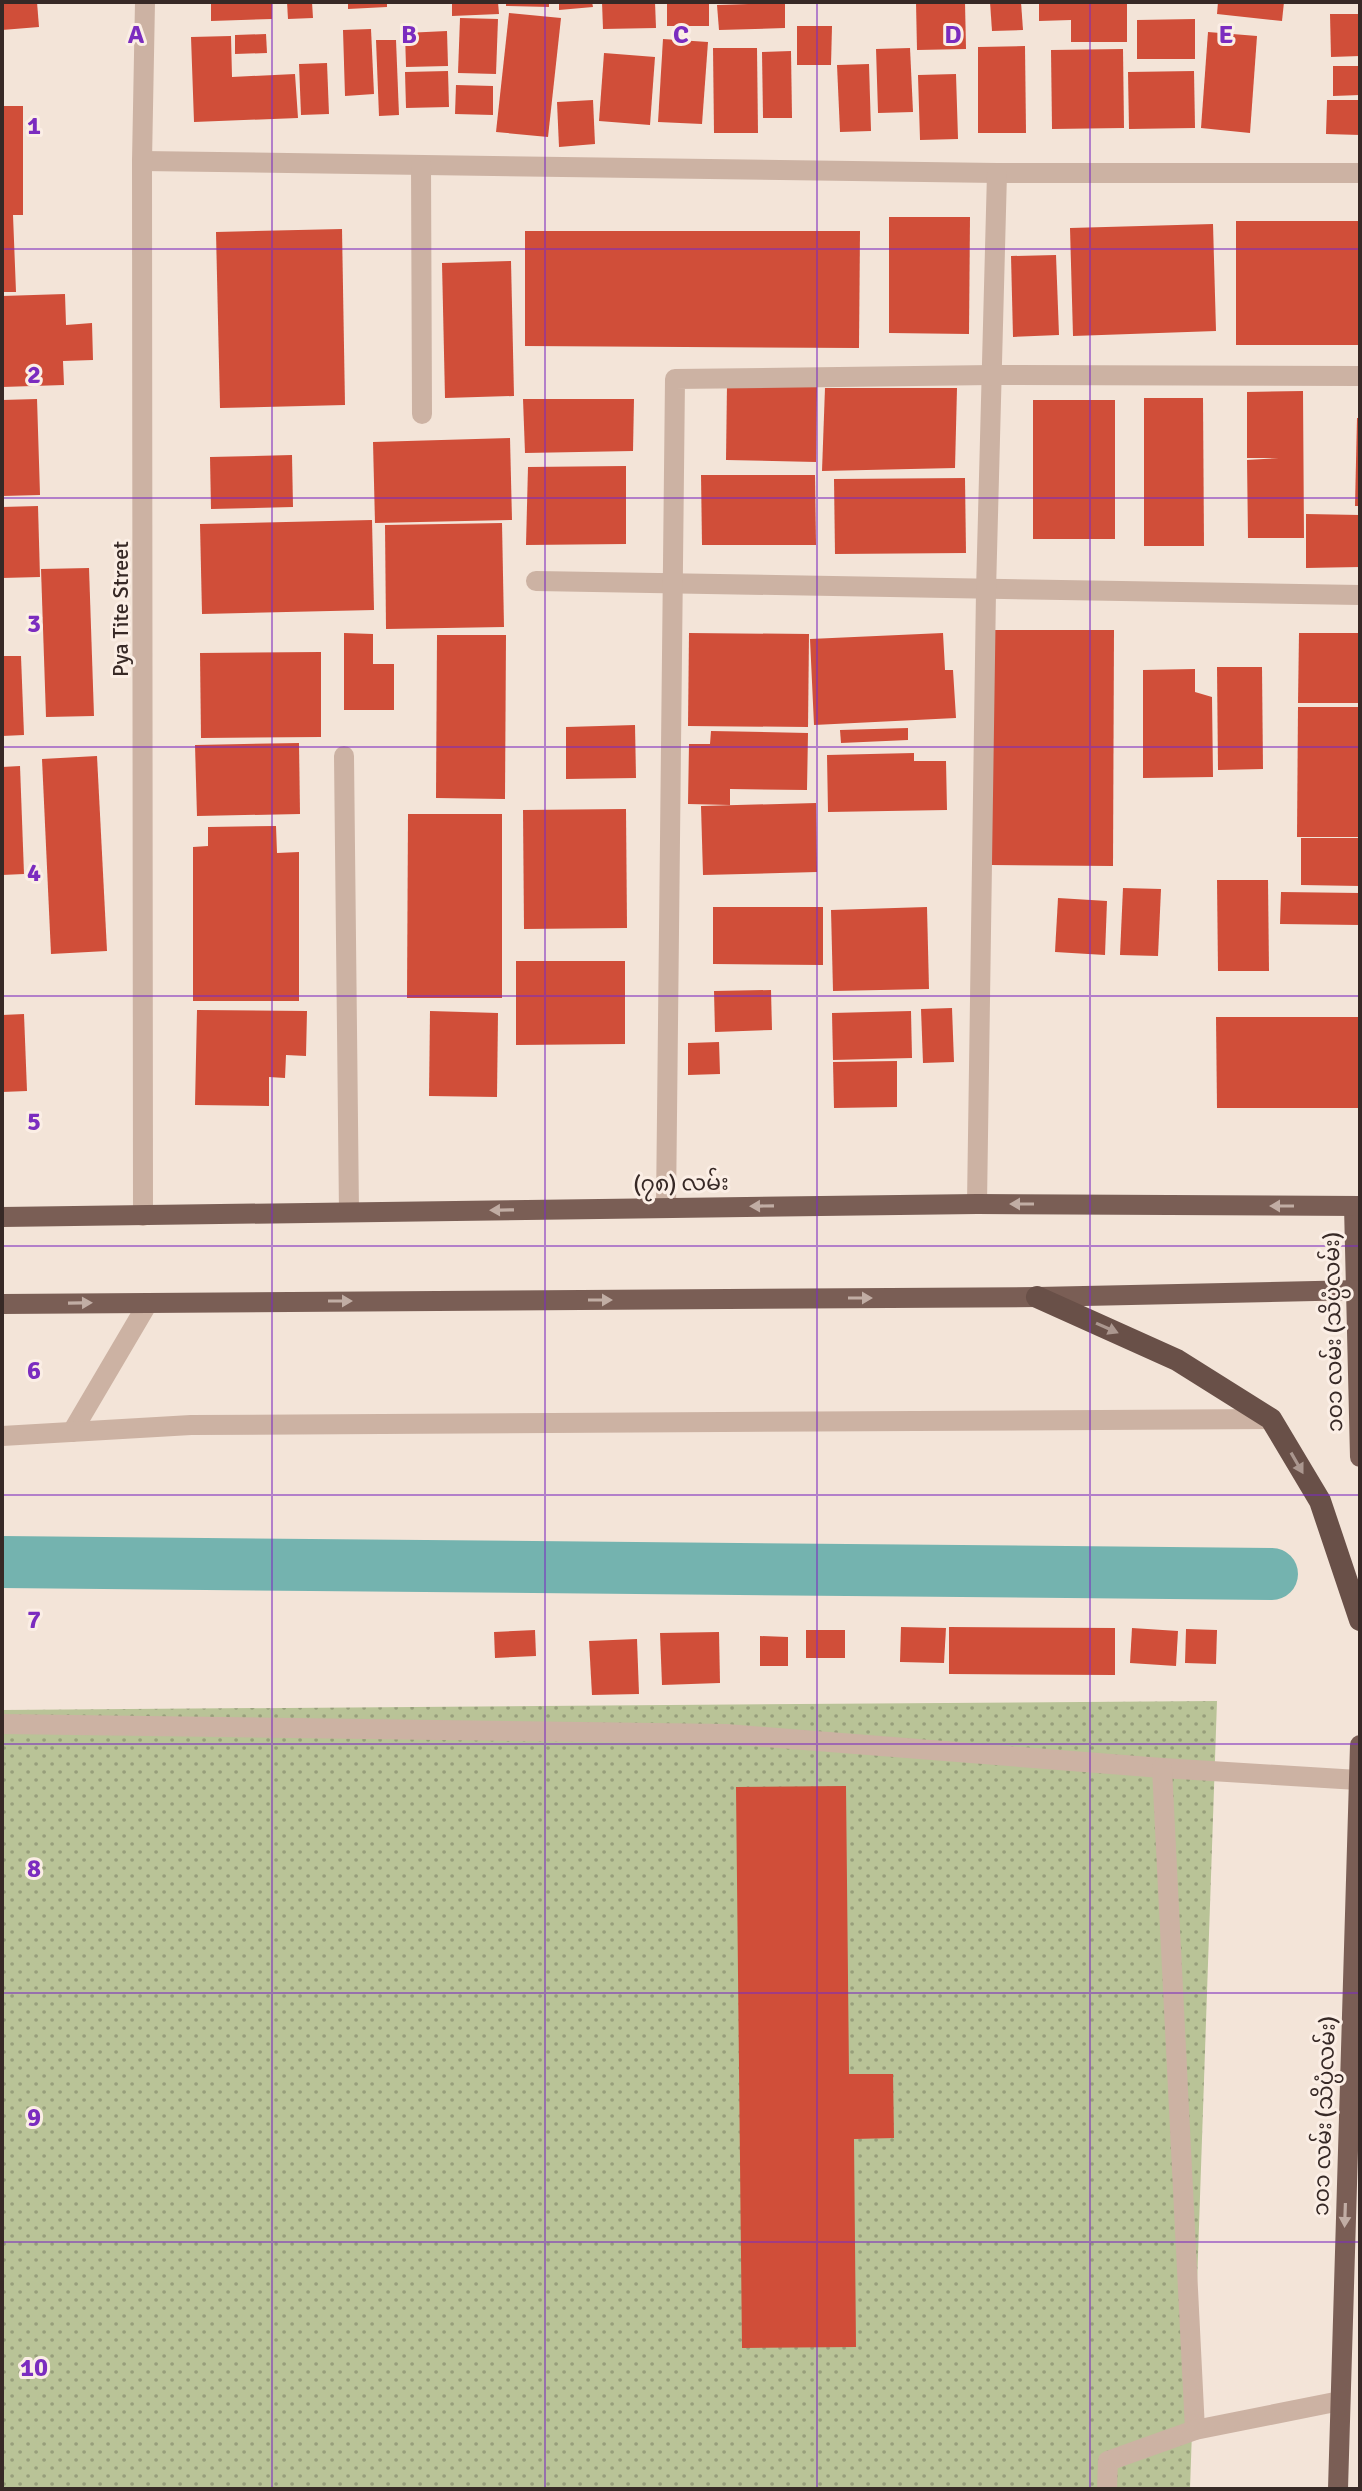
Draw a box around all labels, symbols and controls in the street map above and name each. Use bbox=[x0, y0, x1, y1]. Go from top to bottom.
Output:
text: A bbox=[128, 19, 145, 51]
text: B bbox=[401, 19, 417, 51]
text: C bbox=[673, 19, 689, 51]
text: D bbox=[944, 19, 962, 51]
text: E bbox=[1219, 19, 1233, 51]
text: 1 bbox=[27, 110, 41, 142]
text: 2 bbox=[27, 359, 41, 391]
street label: Pya Tite Street bbox=[107, 541, 134, 677]
text: 3 bbox=[27, 608, 41, 640]
text: 4 bbox=[27, 857, 41, 889]
text: 5 bbox=[27, 1106, 41, 1138]
street label: (၇၈) လမ်း bbox=[633, 1167, 729, 1201]
one-way arrow bbox=[1009, 1198, 1034, 1210]
one-way arrow bbox=[749, 1200, 774, 1212]
one-way arrow bbox=[1269, 1200, 1294, 1212]
one-way arrow bbox=[489, 1204, 514, 1216]
street label: ၁၀၁ လမ်း (သိပ္ပံလမ်း) bbox=[1316, 1232, 1353, 1432]
one-way arrow bbox=[848, 1292, 873, 1304]
one-way arrow bbox=[588, 1294, 613, 1306]
one-way arrow bbox=[328, 1295, 353, 1308]
one-way arrow bbox=[68, 1297, 93, 1310]
one-way arrow bbox=[1095, 1321, 1119, 1335]
text: 6 bbox=[27, 1355, 41, 1387]
one-way arrow bbox=[1290, 1452, 1304, 1474]
text: 7 bbox=[27, 1604, 41, 1636]
text: 8 bbox=[27, 1853, 41, 1885]
street label: ၁၀၁ လမ်း (သိပ္ပံလမ်း) bbox=[1305, 2015, 1346, 2217]
text: 9 bbox=[27, 2102, 41, 2134]
one-way arrow bbox=[1339, 2203, 1352, 2228]
text: 10 bbox=[20, 2352, 48, 2384]

